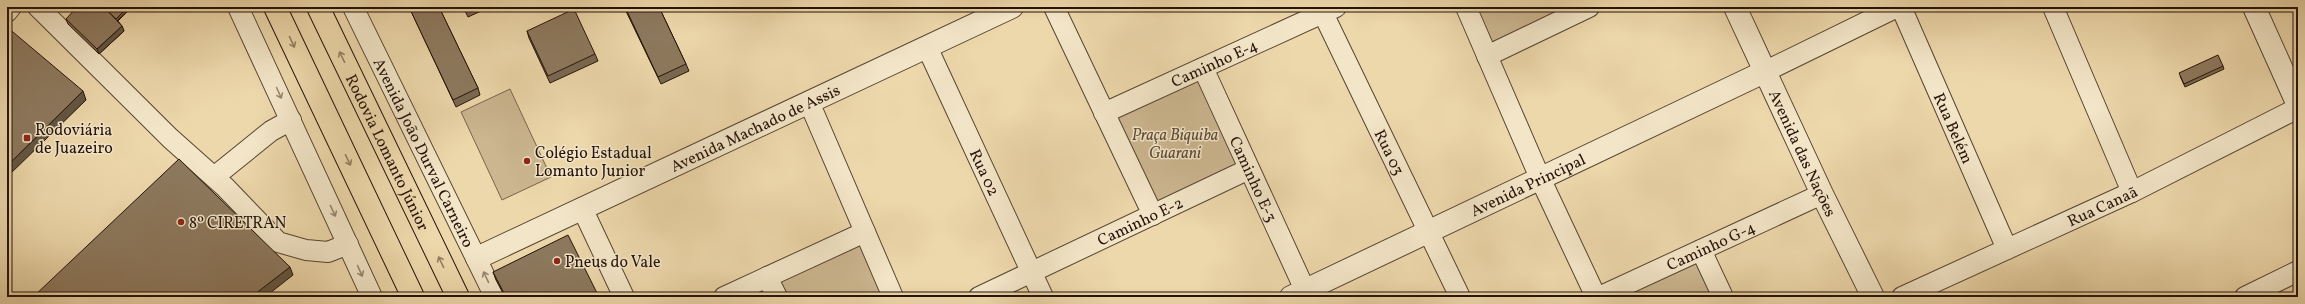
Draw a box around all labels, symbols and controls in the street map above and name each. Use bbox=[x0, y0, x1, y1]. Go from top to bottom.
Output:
street label: Caminho E-4 bbox=[1168, 35, 1262, 94]
one-way arrow bbox=[289, 36, 296, 48]
one-way arrow bbox=[338, 51, 345, 63]
street label: Avenida João Durval Carneiro bbox=[367, 55, 478, 252]
street label: Rodovia Lomanto Júnior bbox=[339, 71, 433, 235]
street label: Avenida Machado de Assis bbox=[667, 80, 844, 179]
one-way arrow bbox=[276, 87, 283, 99]
street label: Avenida das Nações bbox=[1762, 87, 1841, 221]
street label: Rua Belém bbox=[1927, 90, 1977, 168]
place label: Rodoviária de Juazeiro bbox=[35, 120, 113, 160]
park label: Praça Biquiba Guarani bbox=[1132, 125, 1219, 165]
street label: Rua 03 bbox=[1368, 126, 1409, 180]
marker: Rodoviária de Juazeiro bbox=[22, 133, 32, 143]
street label: Caminho E-3 bbox=[1223, 133, 1281, 226]
place label: Colégio Estadual Lomanto Junior bbox=[535, 143, 652, 183]
street label: Rua 02 bbox=[963, 146, 1004, 200]
street label: Avenida Principal bbox=[1467, 149, 1590, 223]
one-way arrow bbox=[344, 153, 352, 165]
marker: Colégio Estadual Lomanto Junior bbox=[522, 156, 532, 166]
street label: Rua Canaã bbox=[2064, 182, 2142, 233]
street label: Caminho E-2 bbox=[1094, 193, 1187, 252]
one-way arrow bbox=[330, 205, 337, 217]
place label: 8º CIRETRAN bbox=[189, 213, 287, 235]
marker: 8º CIRETRAN bbox=[176, 217, 186, 227]
street label: Caminho G-4 bbox=[1664, 217, 1759, 277]
place label: Pneus do Vale bbox=[565, 252, 661, 274]
one-way arrow bbox=[437, 256, 444, 268]
marker: Pneus do Vale bbox=[552, 256, 562, 266]
one-way arrow bbox=[357, 264, 364, 276]
one-way arrow bbox=[482, 272, 489, 284]

